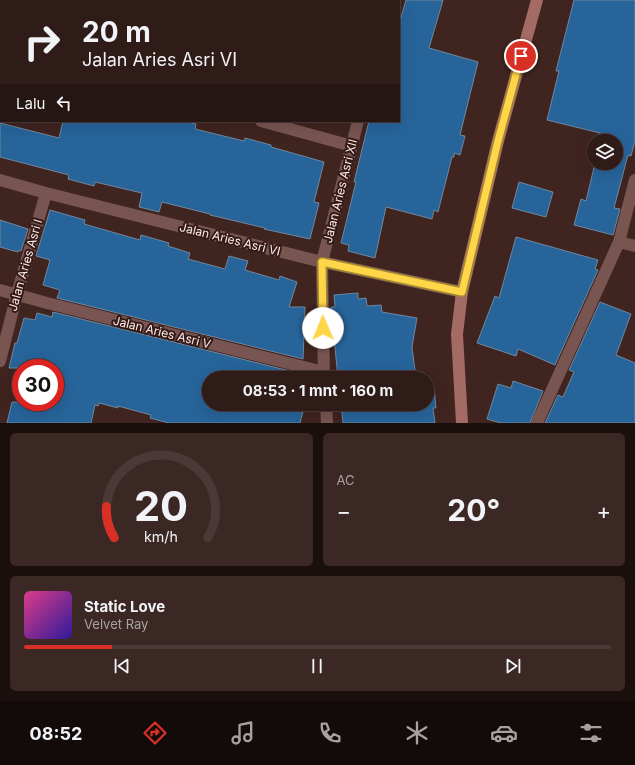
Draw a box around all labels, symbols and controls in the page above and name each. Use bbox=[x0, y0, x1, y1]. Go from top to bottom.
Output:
text: 20 m bbox=[82, 15, 151, 49]
icon: right bbox=[16, 16, 68, 68]
pin bbox=[504, 39, 538, 73]
icon: arrive bbox=[510, 45, 532, 67]
text: Jalan Aries Asri VI bbox=[82, 49, 237, 70]
icon: left bbox=[53, 92, 75, 114]
text: Lalu bbox=[16, 94, 45, 113]
map controls bbox=[587, 134, 623, 170]
button: layers bbox=[587, 134, 623, 170]
street label: Jalan Aries Asri XII bbox=[320, 138, 360, 244]
street label: Jalan Aries Asri I bbox=[5, 217, 45, 313]
street label: Jalan Aries Asri VI bbox=[178, 219, 282, 259]
position arrow bbox=[302, 307, 344, 349]
street label: Jalan Aries Asri V bbox=[112, 313, 212, 351]
speed limit sign: 30 bbox=[12, 359, 64, 411]
text: 08:53 · 1 mnt · 160 m bbox=[243, 381, 393, 400]
text: AC bbox=[337, 472, 355, 488]
text: 20 bbox=[134, 480, 188, 530]
text: 20° bbox=[447, 492, 500, 528]
text: − bbox=[337, 498, 351, 524]
text: + bbox=[596, 498, 611, 524]
text: km/h bbox=[144, 527, 178, 544]
text: Static Love bbox=[84, 597, 165, 616]
text: Velvet Ray bbox=[84, 616, 148, 632]
icon: previous bbox=[111, 655, 133, 677]
icon: pause bbox=[306, 655, 328, 677]
icon: next bbox=[502, 655, 524, 677]
icon: directions bbox=[141, 719, 169, 747]
icon: music bbox=[229, 719, 257, 747]
icon: phone bbox=[316, 719, 344, 747]
icon: climate bbox=[403, 719, 431, 747]
icon: car bbox=[490, 719, 518, 747]
icon: filters bbox=[577, 719, 605, 747]
text: 08:52 bbox=[30, 723, 82, 744]

